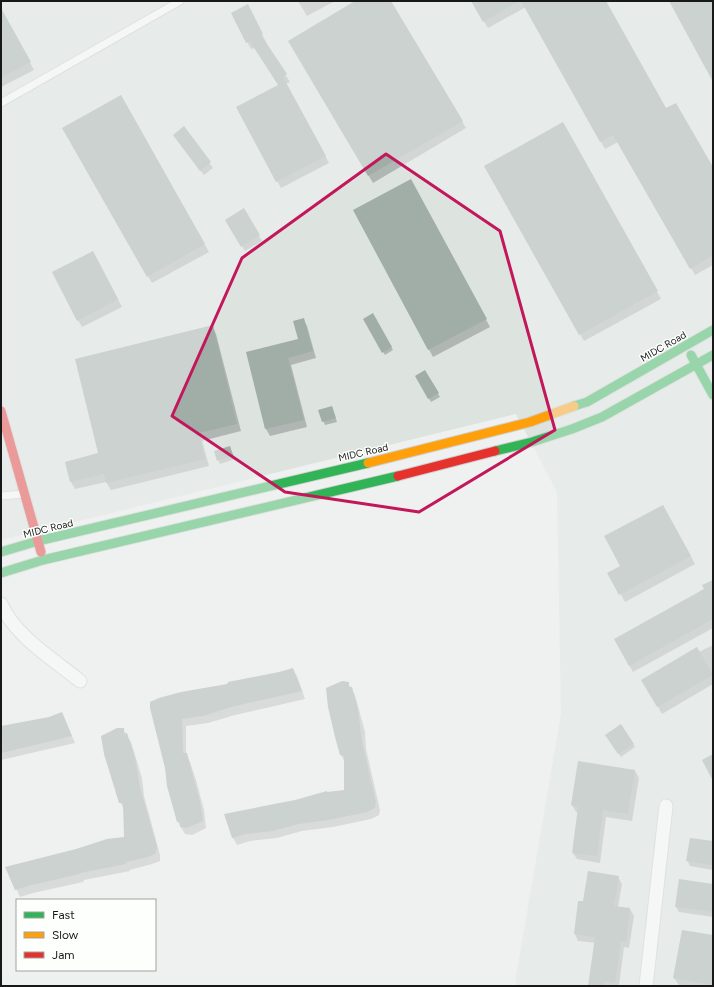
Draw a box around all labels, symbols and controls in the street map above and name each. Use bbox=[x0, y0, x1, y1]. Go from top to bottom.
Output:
street label: MIDC Road bbox=[638, 328, 689, 365]
street label: MIDC Road bbox=[337, 440, 389, 465]
street label: MIDC Road bbox=[22, 516, 74, 541]
legend bbox=[16, 899, 156, 971]
text: Fast bbox=[52, 908, 75, 922]
text: Slow bbox=[52, 928, 79, 942]
text: Jam bbox=[52, 948, 75, 962]

